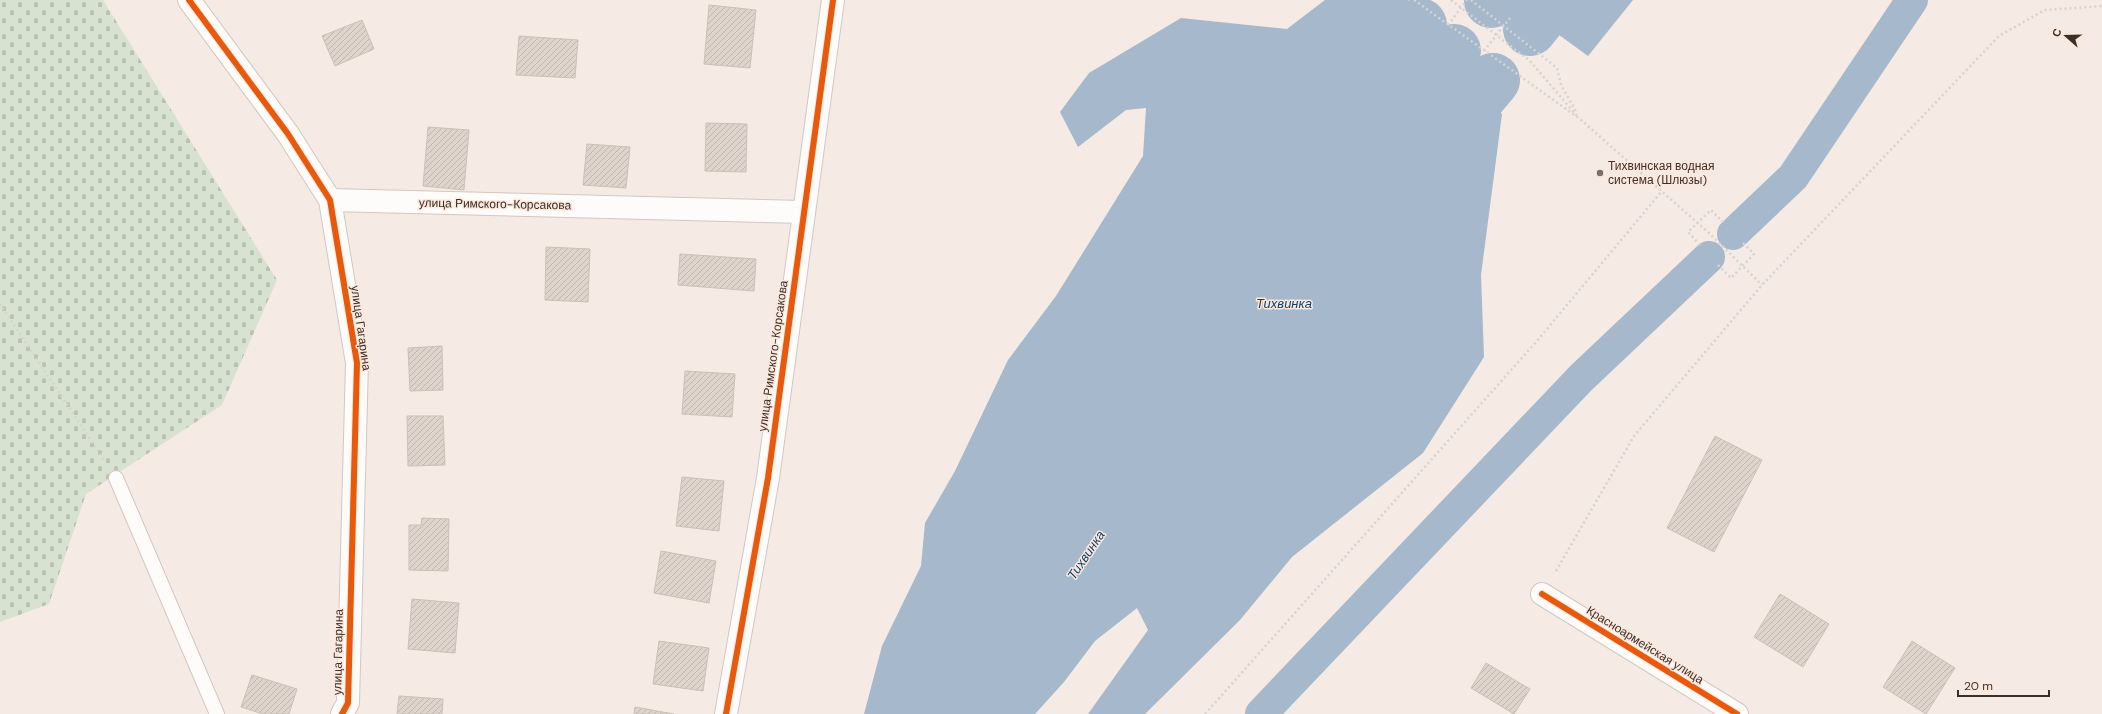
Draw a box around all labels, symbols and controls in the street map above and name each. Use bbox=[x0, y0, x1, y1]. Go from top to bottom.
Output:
north arrow bbox=[2046, 16, 2086, 56]
text: С bbox=[2049, 26, 2065, 39]
place label: Тихвинская водная система (Шлюзы) bbox=[1608, 158, 1715, 188]
marker: Тихвинская водная система (Шлюзы) bbox=[1595, 168, 1605, 178]
street label: улица Римского-Корсакова bbox=[419, 195, 572, 213]
street label: улица Римского-Корсакова bbox=[754, 279, 792, 433]
street label: улица Гагарина bbox=[347, 284, 375, 372]
water label: Тихвинка bbox=[1256, 295, 1312, 312]
water label: Тихвинка bbox=[1063, 527, 1109, 583]
street label: Красноармейская улица bbox=[1583, 602, 1707, 688]
street label: улица Гагарина bbox=[329, 608, 347, 695]
scale bar bbox=[1958, 672, 2049, 698]
text: 20 m bbox=[1964, 678, 1993, 694]

